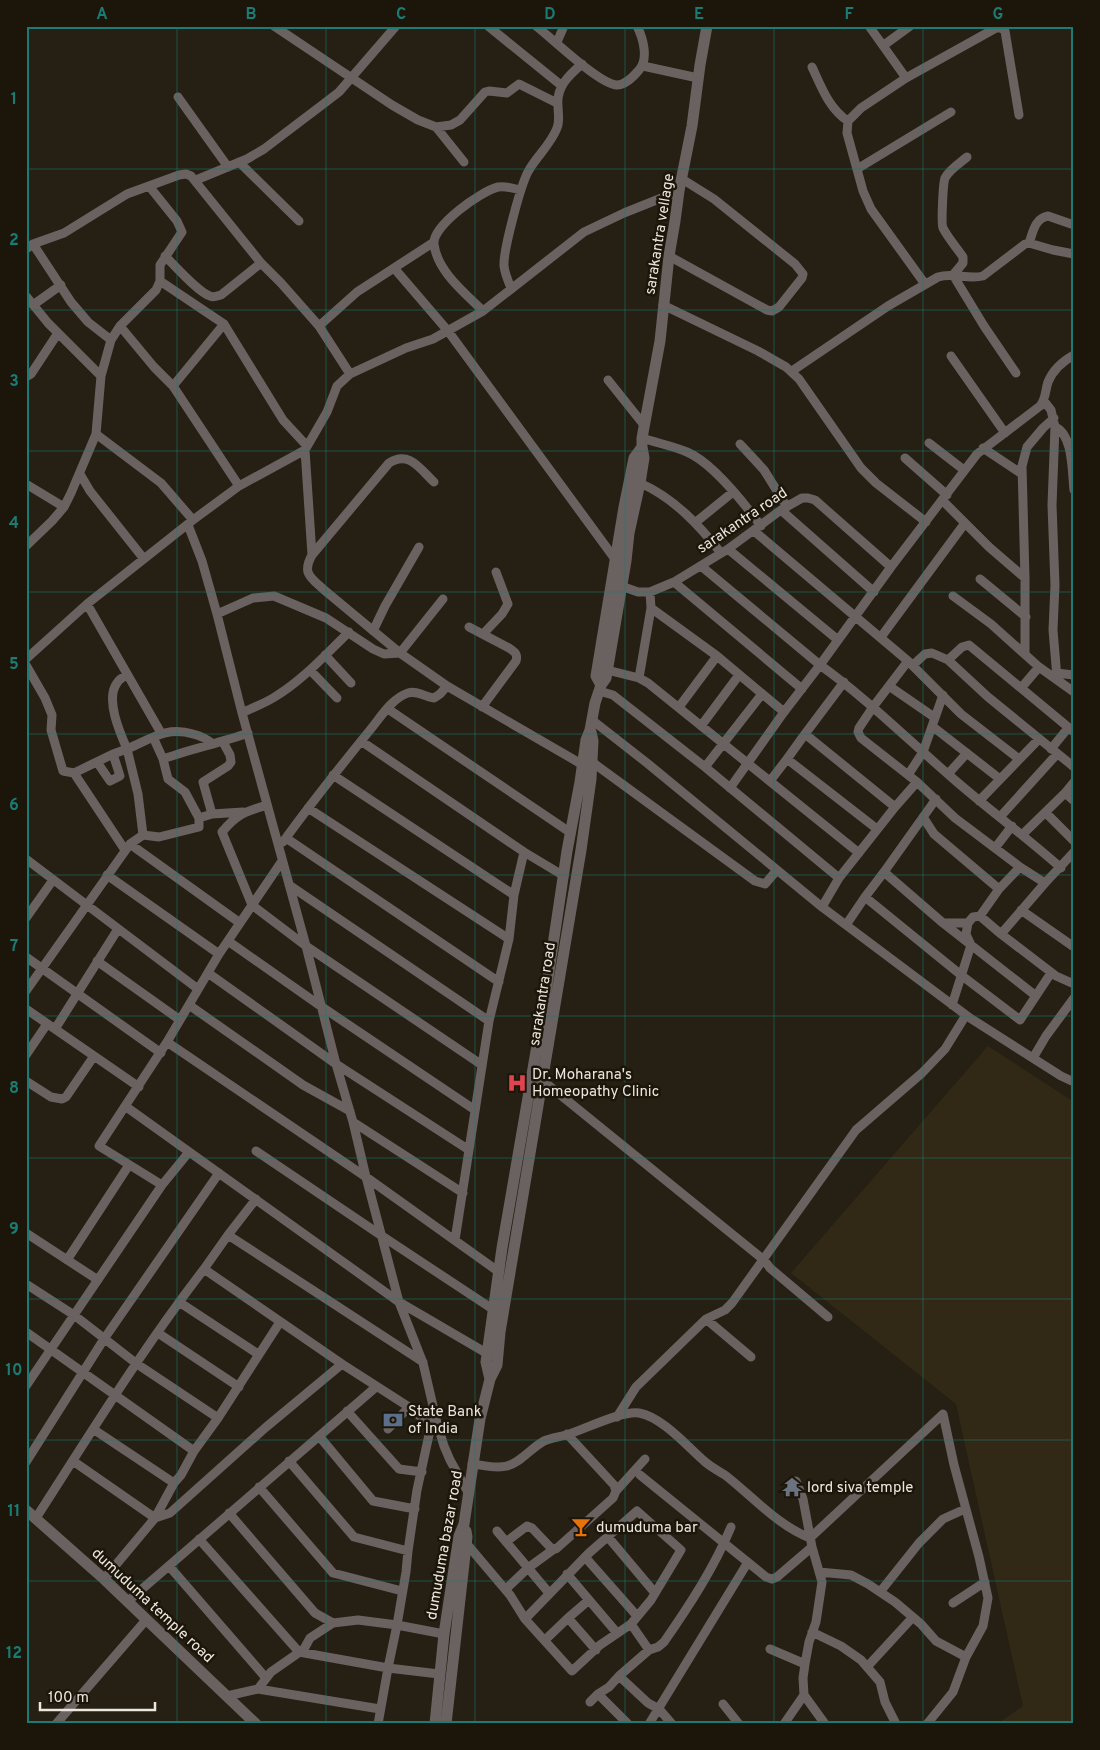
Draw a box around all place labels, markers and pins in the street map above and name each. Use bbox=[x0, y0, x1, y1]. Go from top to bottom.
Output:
place label: Dr. Moharana's Homeopathy Clinic bbox=[532, 1066, 659, 1102]
hospital icon: Dr. Moharana's Homeopathy Clinic bbox=[506, 1072, 528, 1094]
place label: State Bank of India bbox=[408, 1403, 482, 1439]
bank icon: State Bank of India bbox=[382, 1409, 404, 1431]
temple icon: lord siva temple bbox=[781, 1476, 803, 1498]
place label: lord siva temple bbox=[807, 1479, 913, 1498]
bar icon: dumuduma bar bbox=[570, 1516, 592, 1538]
place label: dumuduma bar bbox=[596, 1519, 698, 1538]

